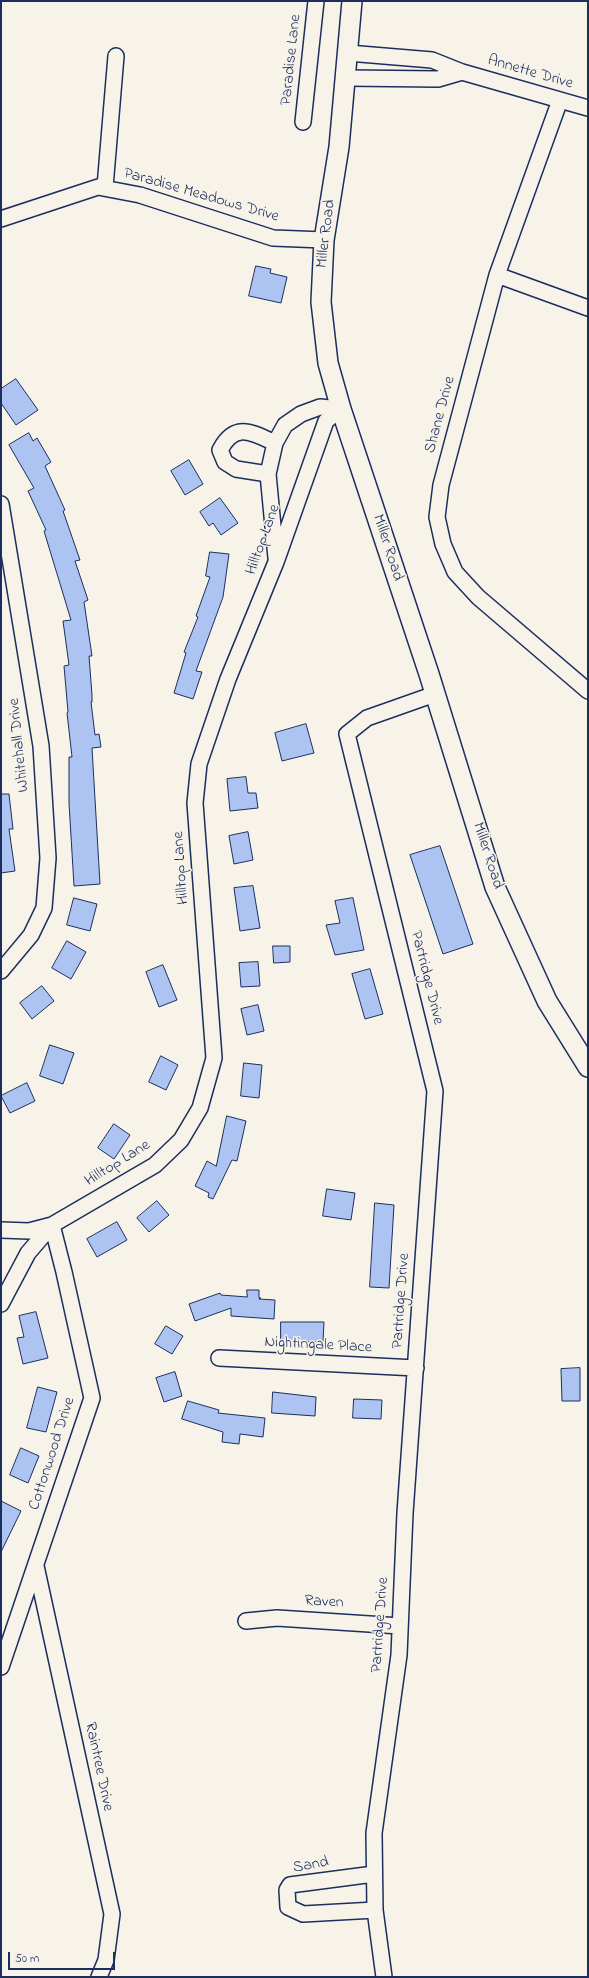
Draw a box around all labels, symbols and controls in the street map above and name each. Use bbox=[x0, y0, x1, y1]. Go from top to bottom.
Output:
street label: Paradise Lane bbox=[278, 14, 306, 106]
street label: Annette Drive bbox=[485, 52, 575, 94]
street label: Paradise Meadows Drive bbox=[121, 165, 281, 227]
street label: Miller Road bbox=[313, 199, 341, 269]
street label: Shane Drive bbox=[422, 374, 460, 456]
street label: Hilltop Lane bbox=[242, 502, 286, 578]
street label: Miller Road bbox=[367, 512, 407, 584]
street label: Whitehall Drive bbox=[6, 697, 34, 793]
street label: Miller Road bbox=[467, 820, 507, 892]
street label: Hilltop Lane bbox=[170, 831, 194, 905]
street label: Partridge Drive bbox=[405, 929, 447, 1027]
street label: Hilltop Lane bbox=[82, 1136, 154, 1192]
street label: Partridge Drive bbox=[389, 1253, 415, 1349]
street label: Nightingale Place bbox=[264, 1334, 372, 1358]
street label: Cottonwood Drive bbox=[26, 1395, 80, 1513]
street label: Partridge Drive bbox=[368, 1577, 394, 1673]
street label: Raven bbox=[304, 1592, 344, 1614]
street label: Raintree Drive bbox=[79, 1721, 117, 1813]
street label: Sand bbox=[292, 1853, 330, 1879]
scale bar bbox=[10, 1944, 117, 1970]
text: 50 m bbox=[15, 1950, 39, 1968]

